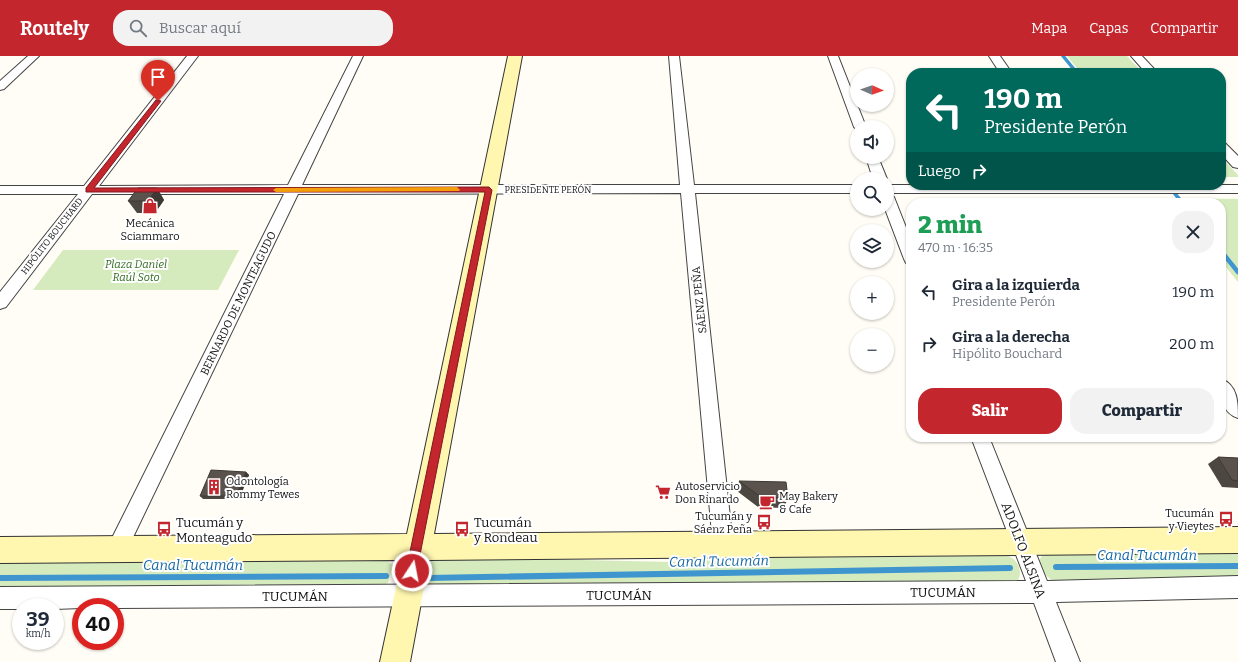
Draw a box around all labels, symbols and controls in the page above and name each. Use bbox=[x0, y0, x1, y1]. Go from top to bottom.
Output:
search box bbox=[113, 10, 393, 46]
text: Routely bbox=[20, 17, 89, 40]
icon: search bbox=[127, 17, 149, 39]
text: Buscar aquí bbox=[159, 19, 241, 37]
text: Mapa bbox=[1031, 20, 1067, 37]
text: Capas bbox=[1089, 20, 1128, 37]
text: Compartir bbox=[1150, 20, 1218, 37]
pin bbox=[141, 60, 175, 101]
icon: arrive bbox=[147, 66, 169, 88]
north arrow bbox=[850, 68, 894, 112]
map controls bbox=[850, 68, 894, 372]
text: 190 m bbox=[984, 82, 1062, 115]
icon: left bbox=[918, 84, 970, 136]
text: Presidente Perón bbox=[984, 116, 1127, 138]
button: sound bbox=[850, 120, 894, 164]
icon: right bbox=[968, 160, 990, 182]
text: Luego bbox=[918, 162, 960, 180]
button: search bbox=[850, 172, 894, 216]
street label: PRESIDENTE PERÓN bbox=[505, 184, 591, 195]
street label: HIPÓLITO BOUCHARD bbox=[18, 195, 85, 276]
shop icon: Mecánica Sciammaro bbox=[141, 197, 159, 215]
text: 2 min bbox=[918, 211, 982, 239]
button: close bbox=[1172, 211, 1214, 253]
place label: Mecánica Sciammaro bbox=[120, 217, 180, 243]
button: layers bbox=[850, 224, 894, 268]
street label: BERNARDO DE MONTEAGUDO bbox=[198, 229, 279, 377]
text: 470 m · 16:35 bbox=[918, 240, 993, 255]
park label: Plaza Daniel Raúl Soto bbox=[105, 258, 167, 284]
street label: SÁENZ PEÑA bbox=[689, 266, 709, 334]
button: + bbox=[850, 276, 894, 320]
text: Gira a la izquierda bbox=[952, 276, 1080, 294]
icon: left bbox=[918, 281, 940, 303]
text: 190 m bbox=[1172, 283, 1214, 301]
text: Presidente Perón bbox=[952, 294, 1055, 309]
button: − bbox=[850, 328, 894, 372]
text: Gira a la derecha bbox=[952, 328, 1070, 346]
icon: right bbox=[918, 333, 940, 355]
text: 200 m bbox=[1169, 335, 1214, 353]
text: Hipólito Bouchard bbox=[952, 346, 1062, 361]
button: Salir bbox=[918, 388, 1062, 434]
button: Compartir bbox=[1070, 388, 1214, 434]
place label: Odontología Rommy Tewes bbox=[226, 475, 300, 501]
building icon: Odontología Rommy Tewes bbox=[205, 478, 223, 496]
place label: Autoservicio Don Rinardo bbox=[675, 480, 740, 506]
supermarket icon: Autoservicio Don Rinardo bbox=[654, 483, 672, 501]
place label: May Bakery & Cafe bbox=[779, 490, 838, 516]
cafe icon: May Bakery & Cafe bbox=[758, 493, 776, 511]
street label: ADOLFO ALSINA bbox=[998, 500, 1049, 601]
place label: Tucumán y Vieytes bbox=[1165, 507, 1214, 533]
place label: Tucumán y Sáenz Peña bbox=[694, 510, 752, 536]
bus stop icon: Tucumán y Vieytes bbox=[1217, 510, 1235, 528]
bus stop icon: Tucumán y Sáenz Peña bbox=[755, 513, 773, 531]
place label: Tucumán y Monteagudo bbox=[176, 515, 252, 545]
place label: Tucumán y Rondeau bbox=[473, 515, 537, 545]
bus stop icon: Tucumán y Monteagudo bbox=[155, 520, 173, 538]
bus stop icon: Tucumán y Rondeau bbox=[453, 520, 471, 538]
water label: Canal Tucumán bbox=[1097, 547, 1197, 564]
position arrow bbox=[391, 550, 433, 592]
water label: Canal Tucumán bbox=[669, 552, 769, 571]
water label: Canal Tucumán bbox=[143, 557, 243, 574]
street label: TUCUMÁN bbox=[910, 585, 976, 600]
street label: TUCUMÁN bbox=[586, 588, 652, 603]
street label: TUCUMÁN bbox=[262, 589, 328, 604]
speed limit sign: 40 bbox=[72, 598, 124, 650]
text: 39 bbox=[26, 607, 50, 631]
text: km/h bbox=[26, 628, 50, 640]

